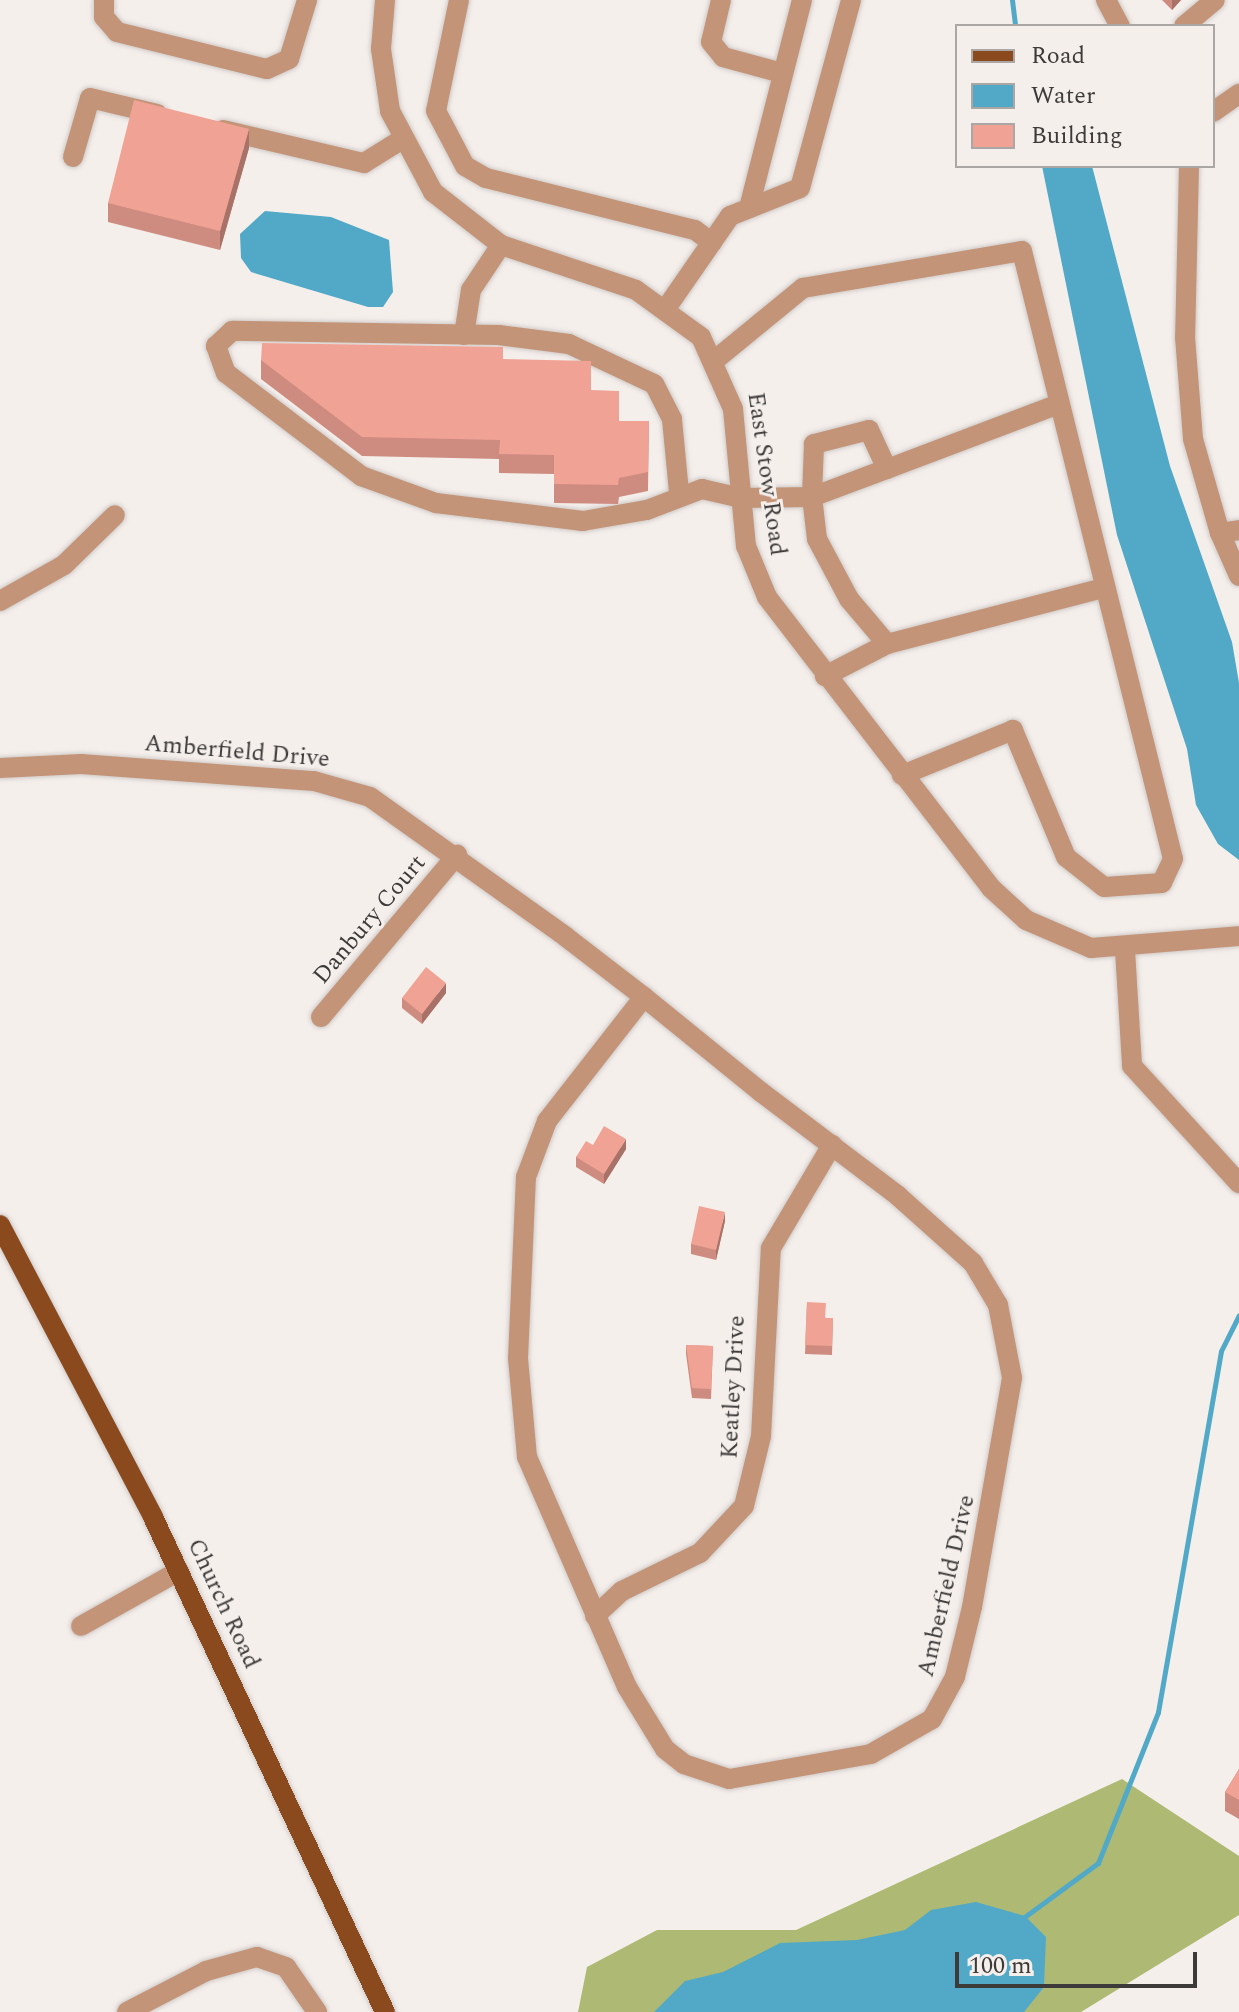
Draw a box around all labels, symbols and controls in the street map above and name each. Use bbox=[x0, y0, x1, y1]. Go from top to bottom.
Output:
legend bbox=[955, 24, 1215, 168]
text: Road bbox=[1031, 38, 1085, 74]
text: Water bbox=[1031, 78, 1095, 114]
text: Building bbox=[1031, 118, 1123, 154]
street label: East Stow Road bbox=[740, 390, 792, 558]
street label: Amberfield Drive bbox=[143, 730, 331, 774]
street label: Danbury Court bbox=[308, 850, 432, 990]
street label: Keatley Drive bbox=[716, 1314, 752, 1460]
street label: Amberfield Drive bbox=[912, 1492, 982, 1680]
street label: Church Road bbox=[180, 1534, 266, 1674]
scale bar bbox=[959, 1936, 1201, 1986]
text: 100 m bbox=[969, 1948, 1032, 1984]

